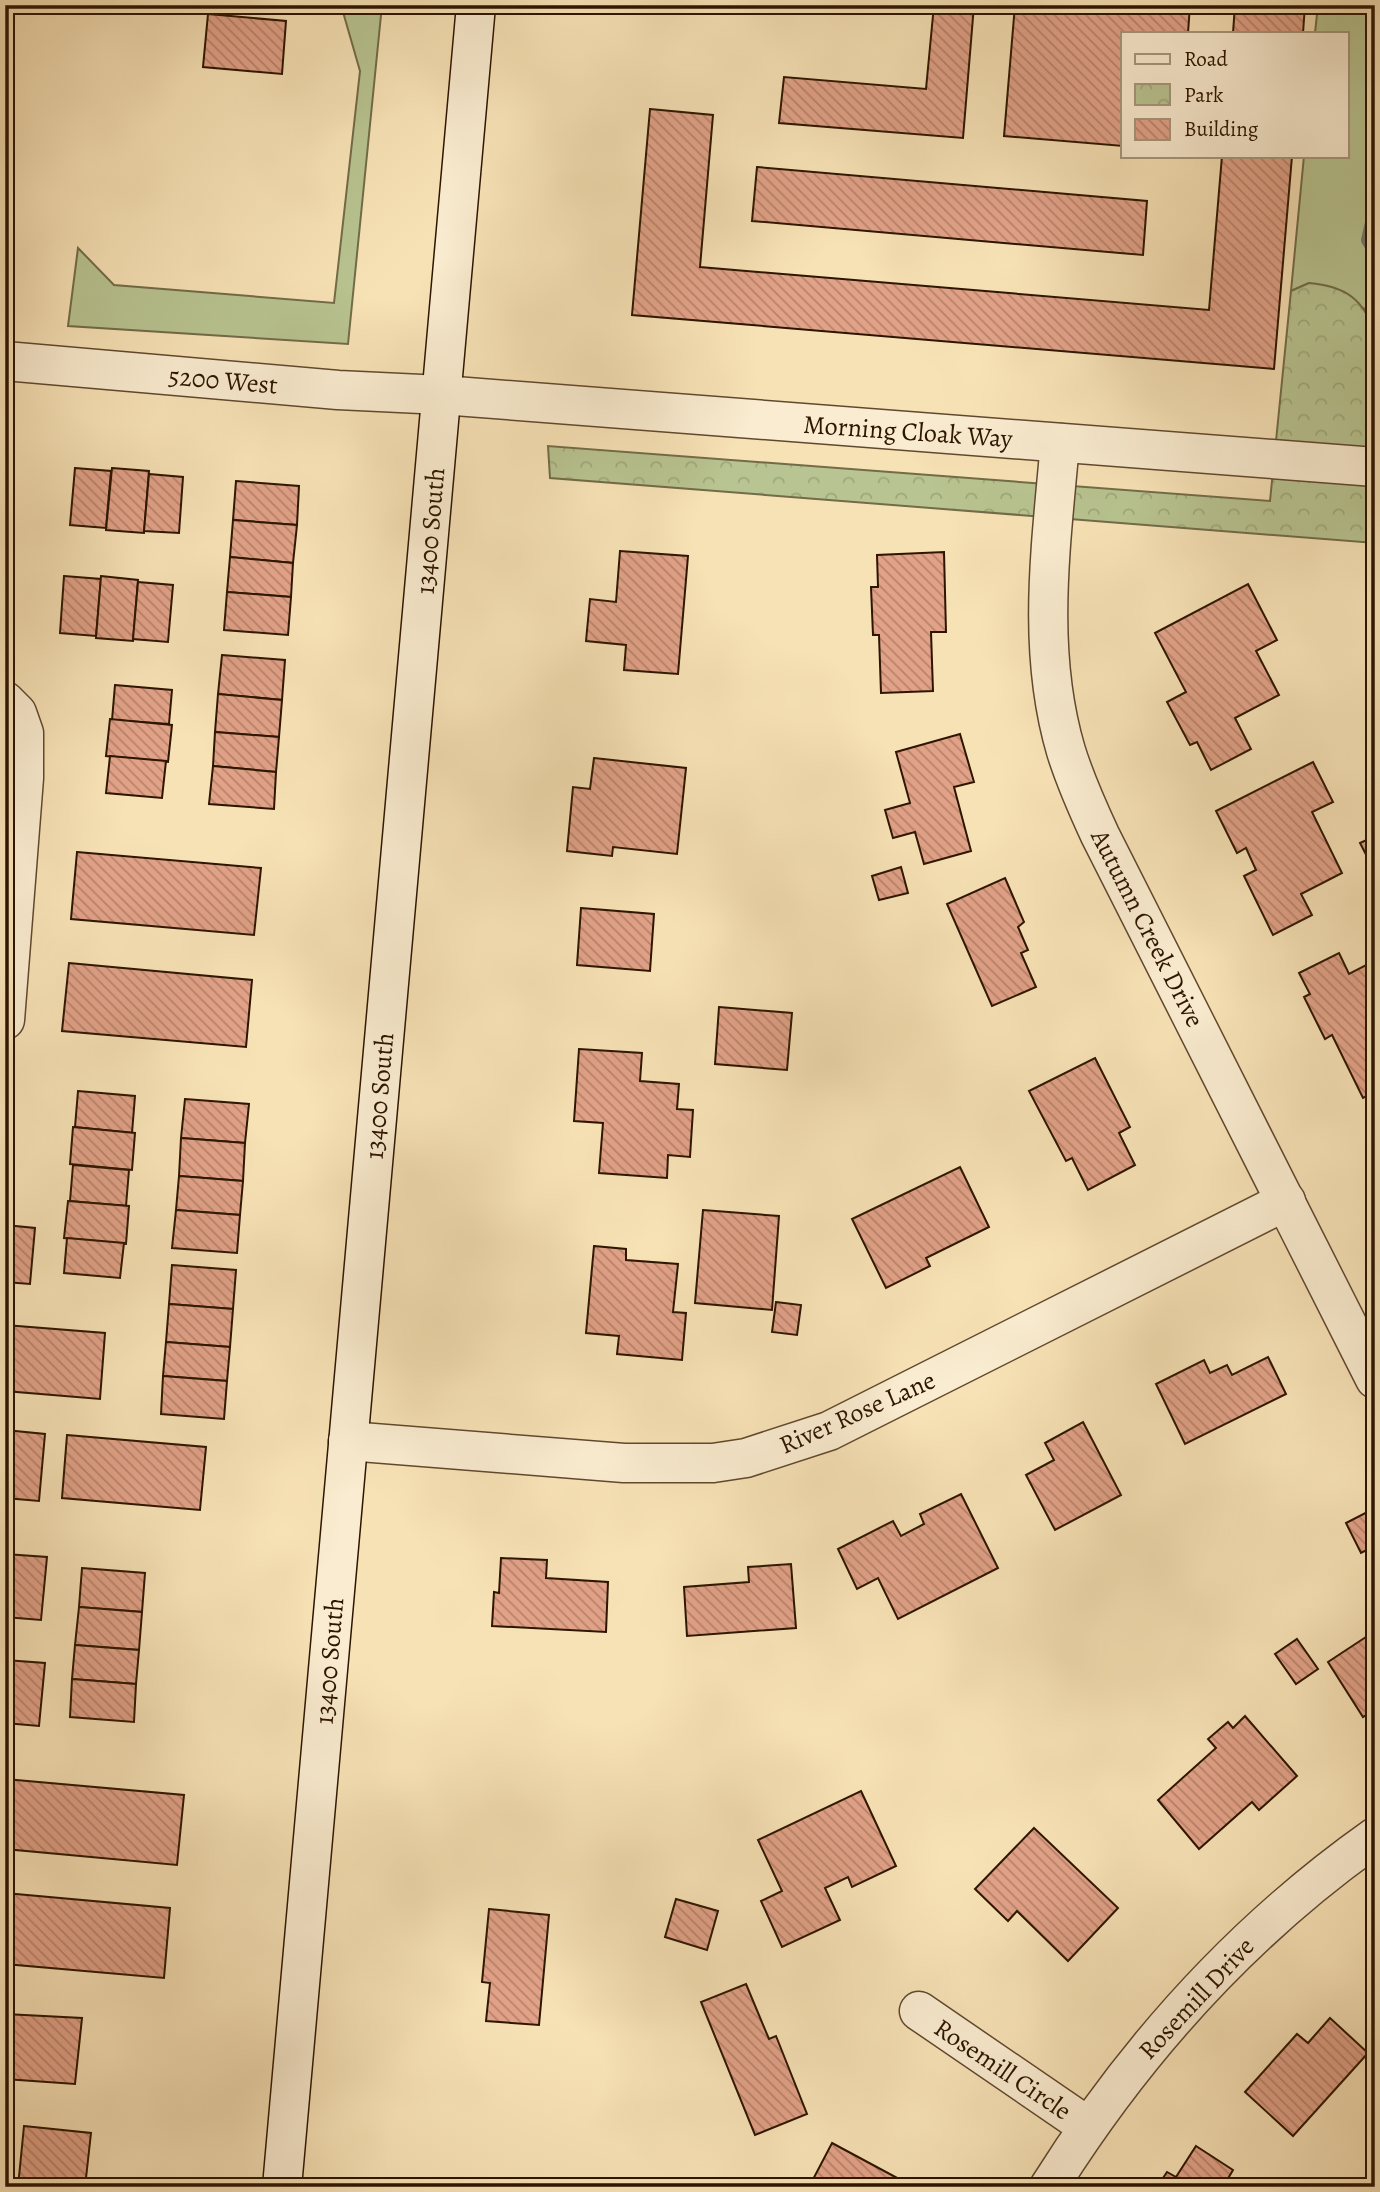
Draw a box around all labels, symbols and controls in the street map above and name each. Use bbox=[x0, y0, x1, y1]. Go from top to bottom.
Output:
legend bbox=[1121, 32, 1348, 158]
text: Road bbox=[1184, 45, 1228, 73]
text: Park bbox=[1184, 81, 1224, 109]
text: Building bbox=[1184, 115, 1259, 143]
street label: 5200 West bbox=[167, 358, 279, 403]
street label: Morning Cloak Way bbox=[802, 407, 1014, 456]
street label: 13400 South bbox=[408, 466, 453, 596]
street label: Autumn Creek Drive bbox=[1082, 822, 1213, 1033]
street label: 13400 South bbox=[357, 1031, 402, 1161]
street label: River Rose Lane bbox=[774, 1362, 941, 1462]
street label: 13400 South bbox=[307, 1596, 352, 1726]
street label: Rosemill Drive bbox=[1131, 1930, 1262, 2067]
street label: Rosemill Circle bbox=[927, 2011, 1078, 2128]

